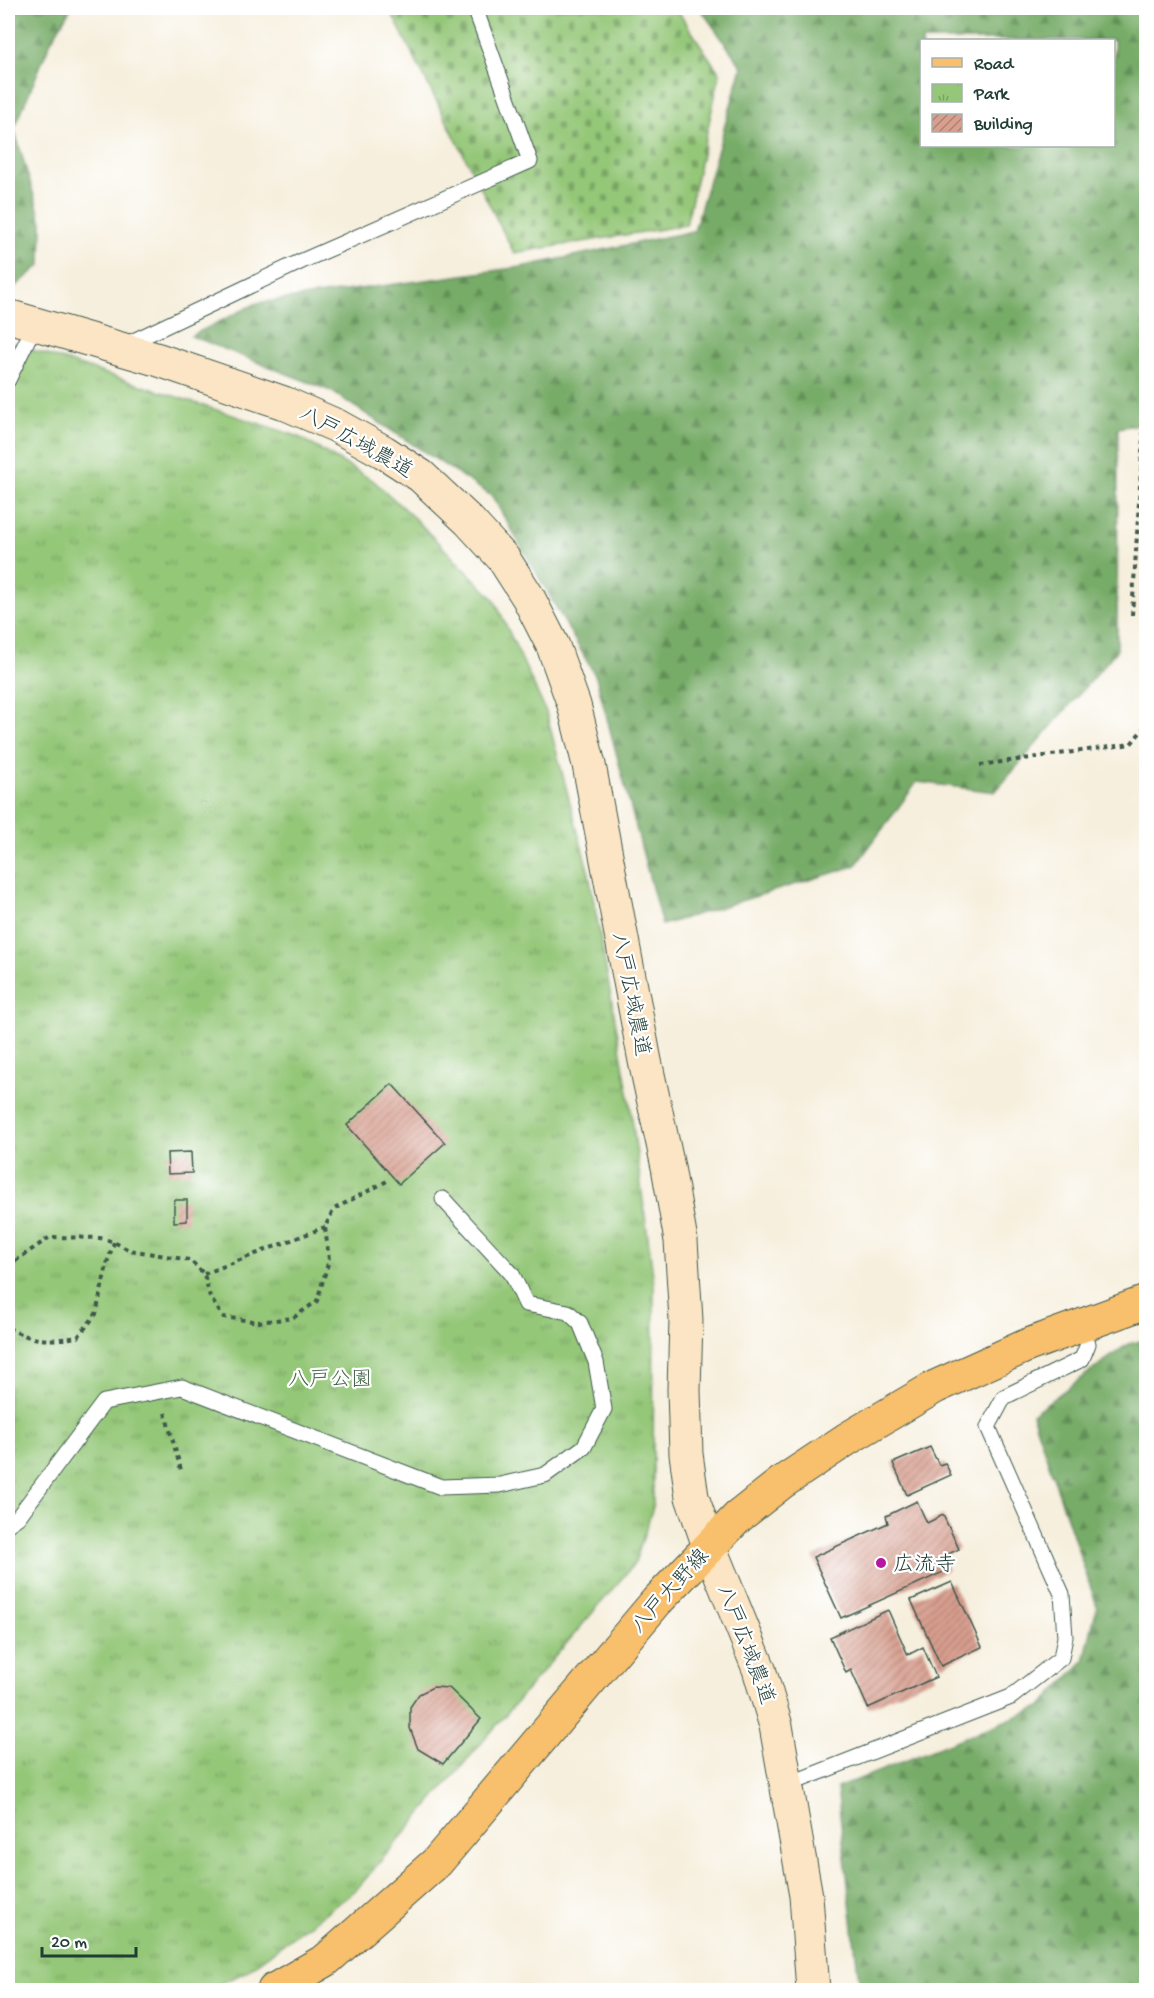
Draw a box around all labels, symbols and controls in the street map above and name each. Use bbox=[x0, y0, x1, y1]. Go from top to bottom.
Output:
legend bbox=[920, 39, 1115, 147]
text: Road bbox=[974, 55, 1015, 76]
text: Park bbox=[973, 85, 1010, 106]
text: Building bbox=[973, 115, 1033, 136]
street label: 八戸広域農道 bbox=[294, 401, 417, 486]
street label: 八戸広域農道 bbox=[604, 930, 655, 1059]
park label: 八戸公園 bbox=[288, 1369, 372, 1394]
street label: 八戸大野線 bbox=[626, 1544, 716, 1640]
place label: 広流寺 bbox=[893, 1553, 956, 1579]
marker: 広流寺 bbox=[874, 1556, 888, 1570]
street label: 八戸広域農道 bbox=[709, 1581, 780, 1709]
scale bar bbox=[42, 1920, 136, 1958]
text: 20 m bbox=[51, 1933, 87, 1954]

